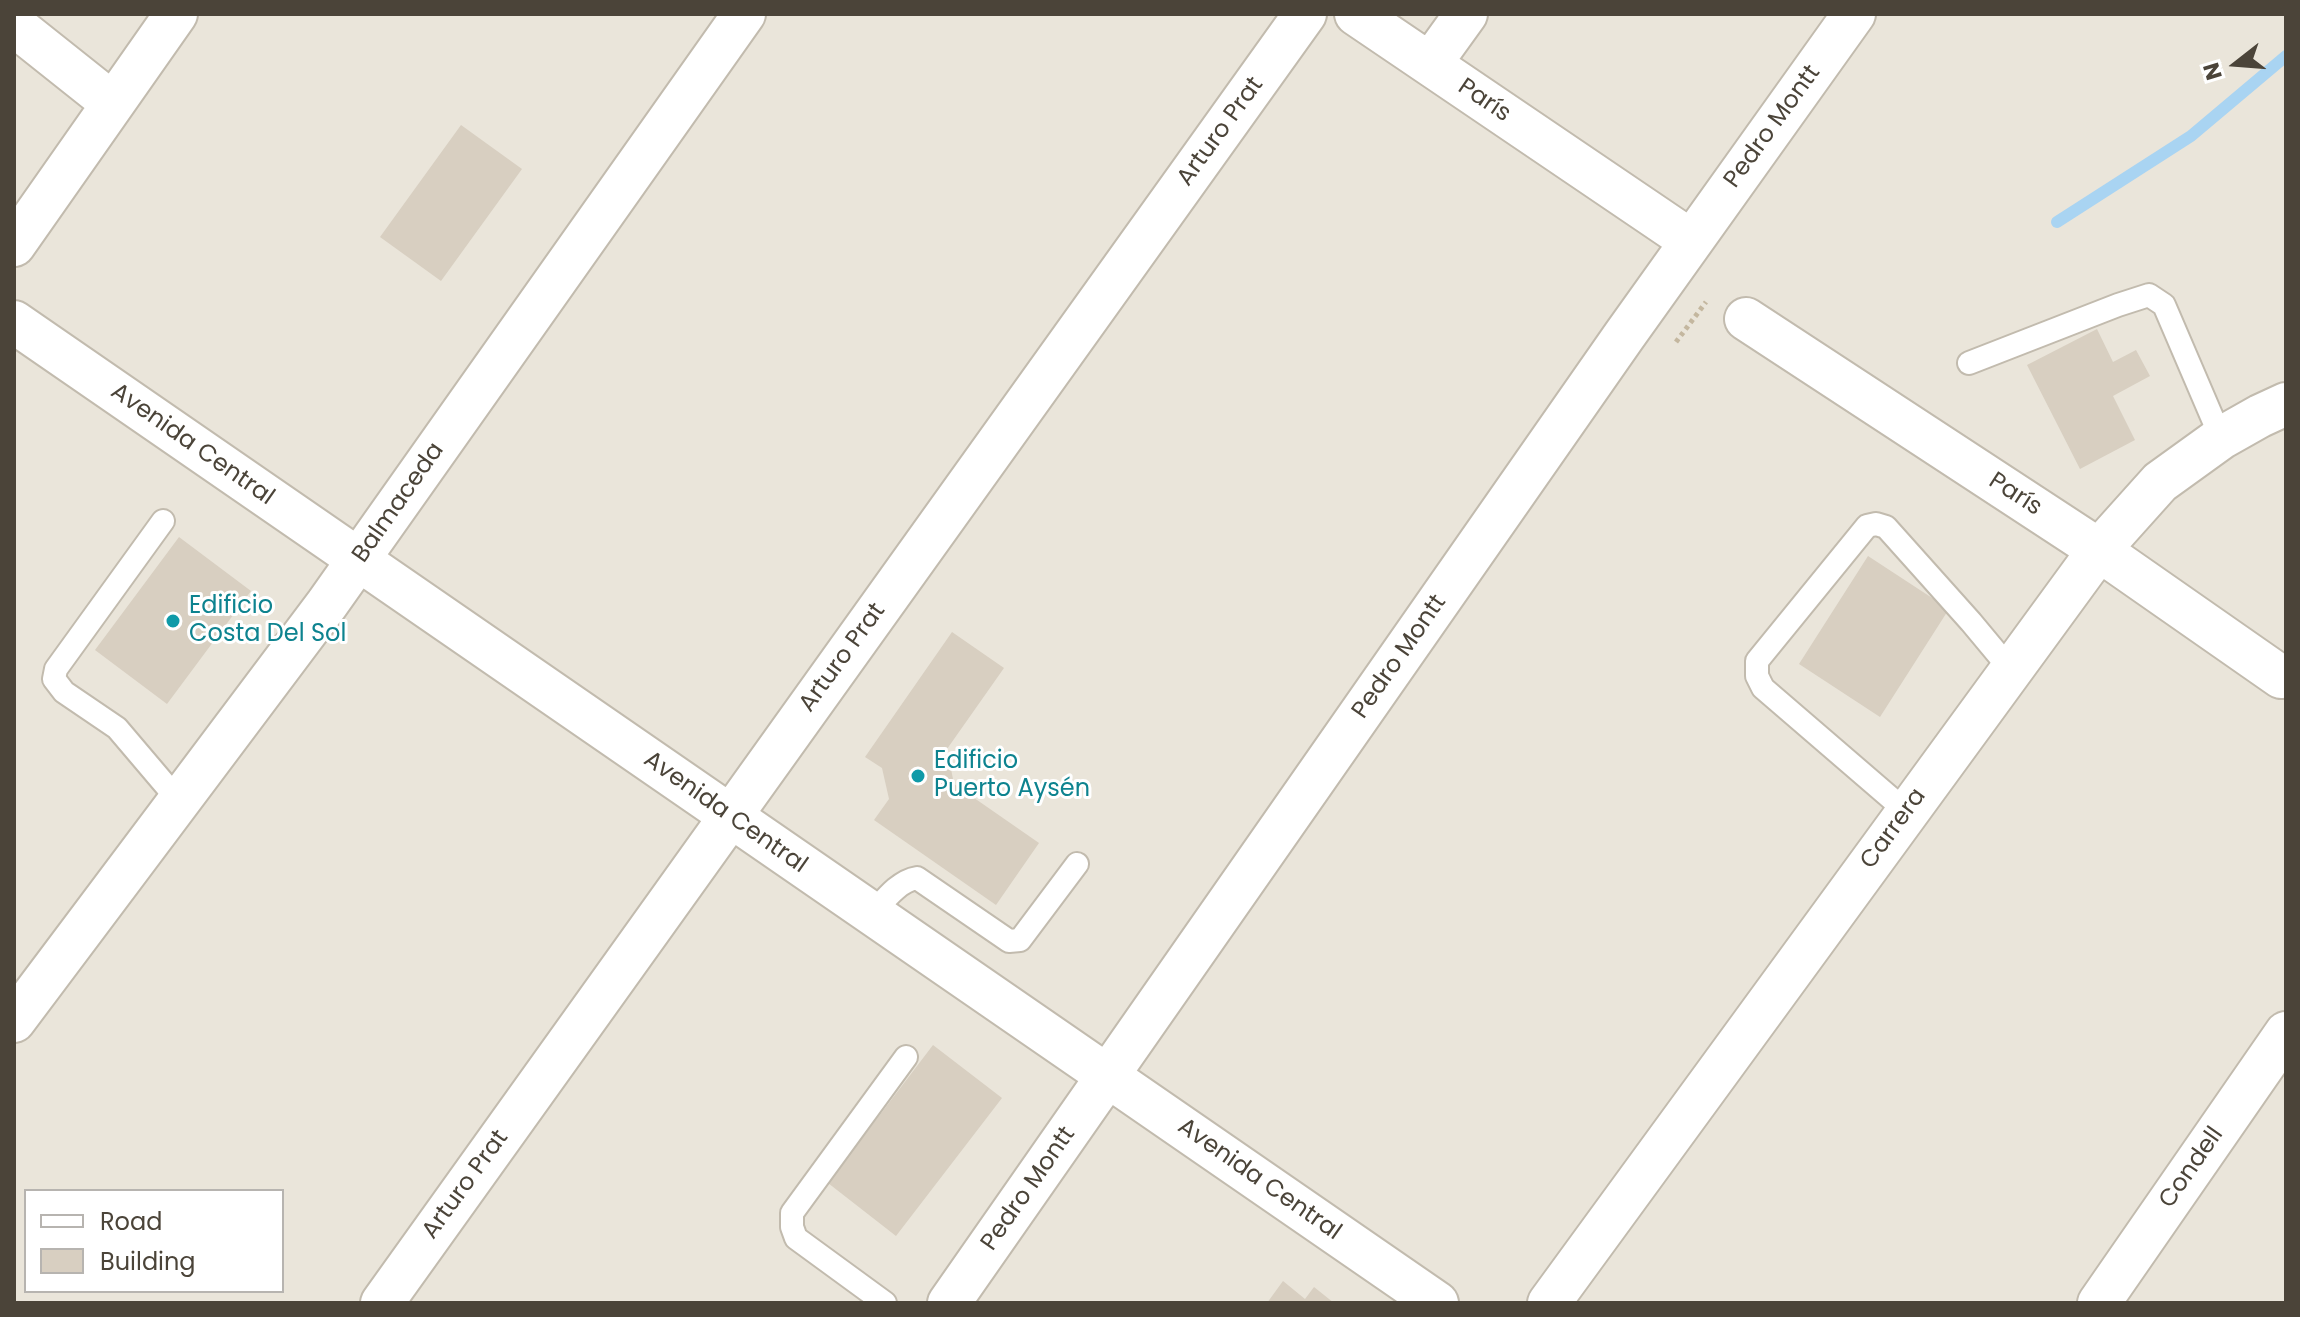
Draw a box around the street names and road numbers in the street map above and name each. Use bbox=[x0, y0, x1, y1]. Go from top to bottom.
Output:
street label: Pedro Montt bbox=[1719, 60, 1827, 194]
street label: Arturo Prat bbox=[1172, 72, 1270, 192]
street label: París bbox=[1452, 73, 1516, 129]
street label: Avenida Central bbox=[105, 378, 279, 512]
street label: Balmaceda bbox=[347, 438, 451, 568]
street label: París bbox=[1983, 467, 2047, 523]
street label: Pedro Montt bbox=[1347, 590, 1453, 724]
street label: Arturo Prat bbox=[794, 598, 892, 718]
street label: Avenida Central bbox=[638, 746, 812, 880]
street label: Carrera bbox=[1855, 783, 1933, 875]
street label: Avenida Central bbox=[1172, 1113, 1346, 1247]
street label: Pedro Montt bbox=[976, 1122, 1082, 1256]
street label: Condell bbox=[2154, 1122, 2230, 1214]
street label: Arturo Prat bbox=[417, 1125, 515, 1245]

